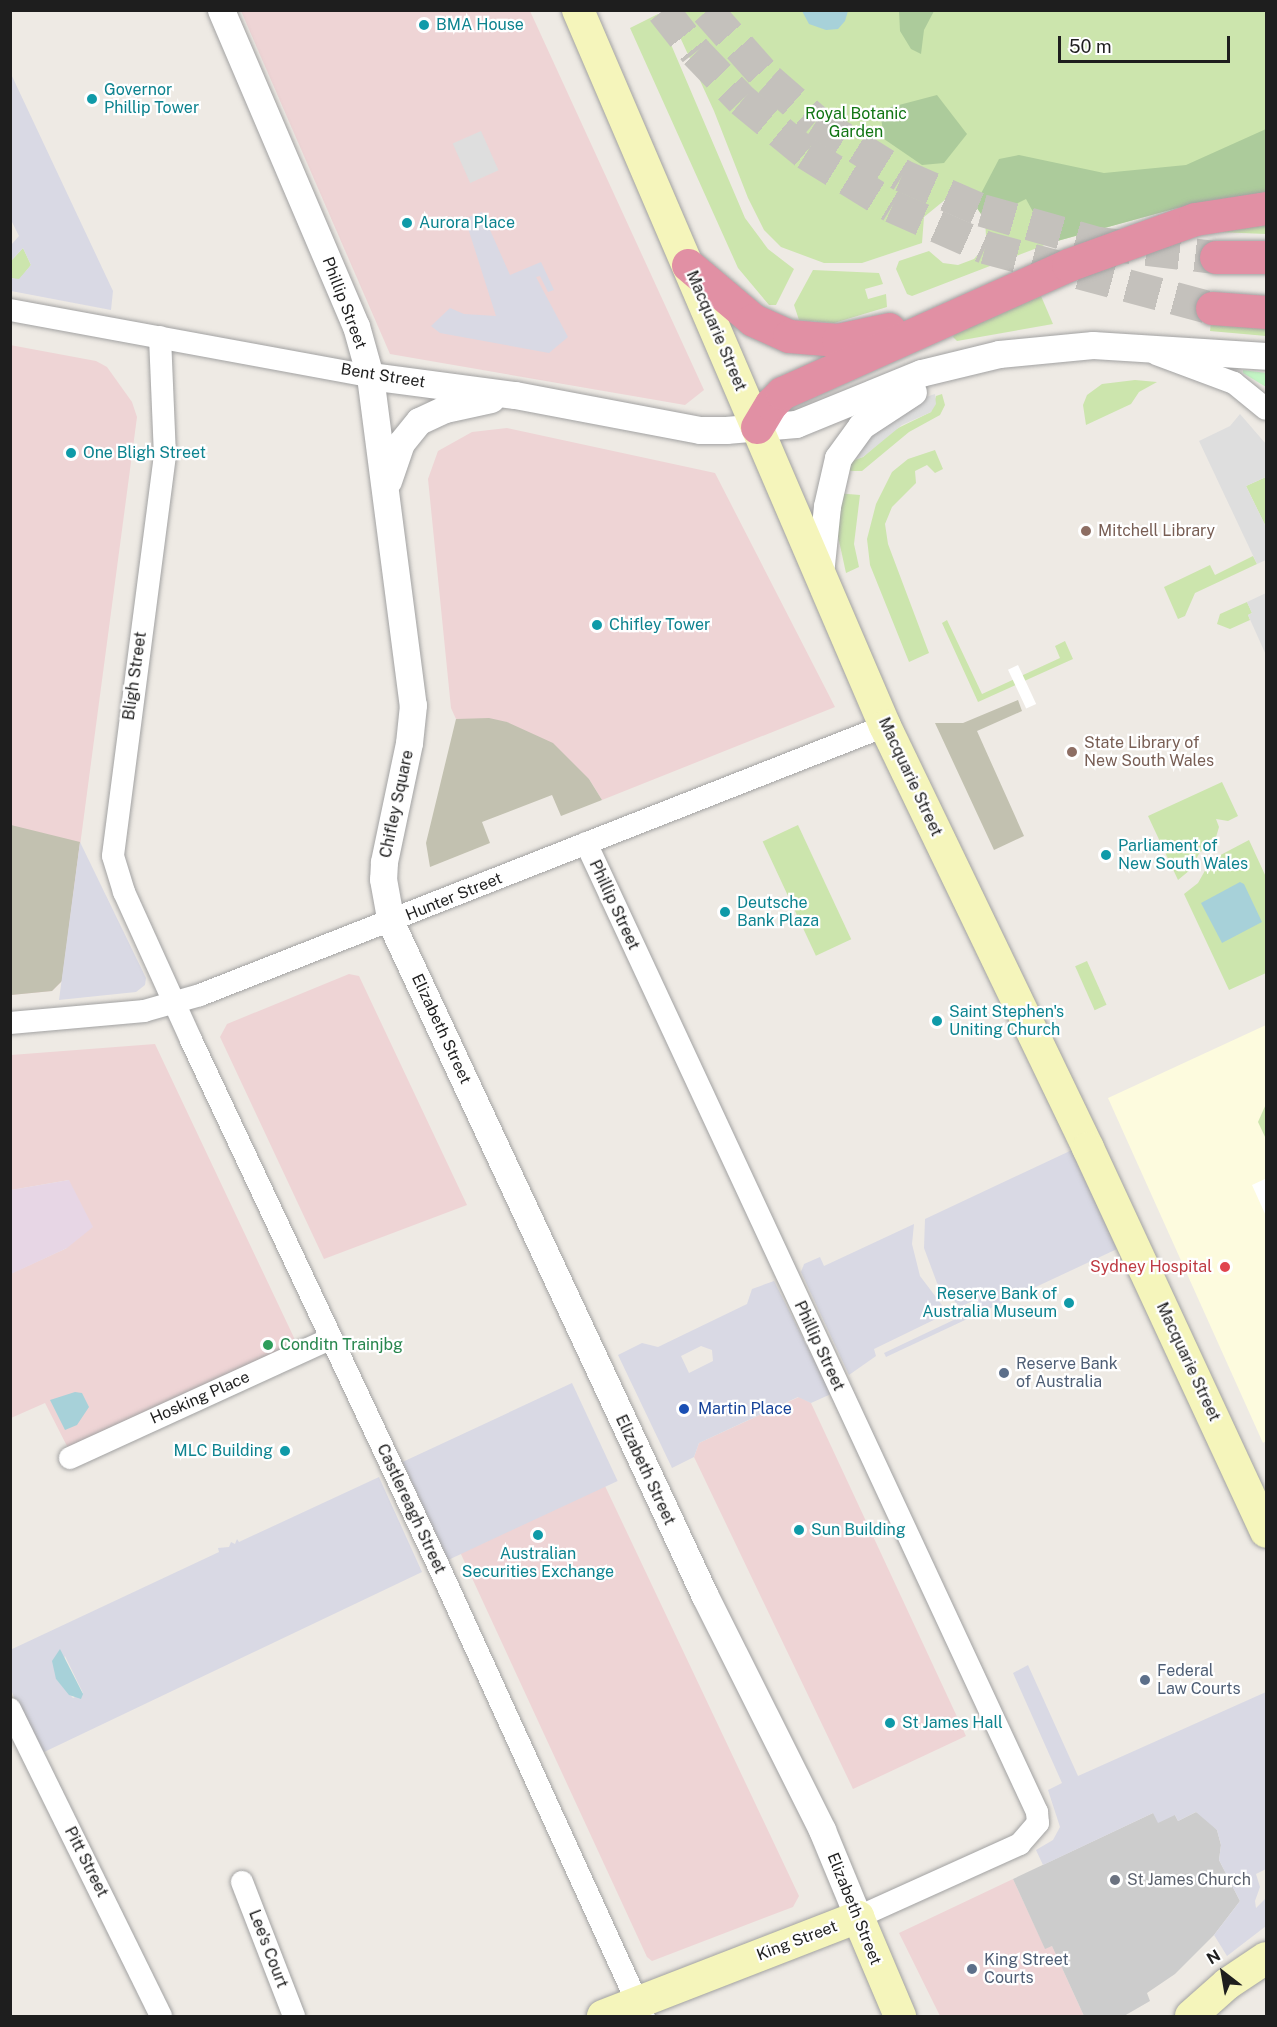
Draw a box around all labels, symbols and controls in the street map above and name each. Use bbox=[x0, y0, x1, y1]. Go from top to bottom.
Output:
place label: BMA House bbox=[436, 15, 524, 35]
marker: BMA House bbox=[417, 18, 431, 32]
scale bar bbox=[1061, 24, 1234, 62]
text: 50 m bbox=[1069, 36, 1112, 57]
place label: Governor Phillip Tower bbox=[104, 80, 199, 118]
marker: Governor Phillip Tower bbox=[85, 92, 99, 106]
park label: Royal Botanic Garden bbox=[805, 104, 907, 142]
place label: Aurora Place bbox=[419, 213, 515, 233]
marker: Aurora Place bbox=[400, 216, 414, 230]
street label: Phillip Street bbox=[318, 254, 370, 352]
street label: Macquarie Street bbox=[682, 268, 750, 394]
street label: Bent Street bbox=[339, 360, 427, 392]
place label: One Bligh Street bbox=[83, 443, 206, 463]
marker: One Bligh Street bbox=[64, 446, 78, 460]
place label: Mitchell Library bbox=[1098, 521, 1215, 541]
marker: Mitchell Library bbox=[1079, 524, 1093, 538]
place label: Chifley Tower bbox=[609, 615, 710, 635]
marker: Chifley Tower bbox=[590, 618, 604, 632]
street label: Bligh Street bbox=[119, 630, 151, 722]
street label: Macquarie Street bbox=[874, 714, 946, 840]
place label: State Library of New South Wales bbox=[1084, 733, 1215, 771]
marker: State Library of New South Wales bbox=[1065, 745, 1079, 759]
street label: Chifley Square bbox=[376, 748, 418, 860]
place label: Parliament of New South Wales bbox=[1118, 836, 1249, 874]
marker: Parliament of New South Wales bbox=[1099, 848, 1113, 862]
street label: Phillip Street bbox=[585, 857, 643, 953]
street label: Hunter Street bbox=[403, 869, 505, 925]
place label: Deutsche Bank Plaza bbox=[737, 893, 819, 931]
marker: Deutsche Bank Plaza bbox=[718, 905, 732, 919]
street label: Elizabeth Street bbox=[407, 971, 475, 1087]
place label: Saint Stephen's Uniting Church bbox=[949, 1002, 1064, 1040]
marker: Saint Stephen's Uniting Church bbox=[930, 1014, 944, 1028]
place label: Sydney Hospital bbox=[1090, 1257, 1212, 1277]
marker: Sydney Hospital bbox=[1216, 1258, 1234, 1276]
place label: Reserve Bank of Australia Museum bbox=[922, 1284, 1057, 1322]
marker: Reserve Bank of Australia Museum bbox=[1062, 1296, 1076, 1310]
street label: Phillip Street bbox=[790, 1298, 848, 1394]
street label: Macquarie Street bbox=[1152, 1299, 1224, 1425]
place label: Conditn Trainjbg bbox=[280, 1335, 403, 1355]
marker: Conditn Trainjbg bbox=[261, 1338, 275, 1352]
place label: Reserve Bank of Australia bbox=[1016, 1354, 1118, 1392]
marker: Reserve Bank of Australia bbox=[997, 1366, 1011, 1380]
street label: Hosking Place bbox=[147, 1367, 253, 1429]
place label: Martin Place bbox=[698, 1399, 792, 1419]
marker: Martin Place bbox=[675, 1400, 693, 1418]
street label: Elizabeth Street bbox=[611, 1412, 679, 1528]
place label: MLC Building bbox=[173, 1441, 273, 1461]
street label: Castlereagh Street bbox=[372, 1441, 450, 1577]
marker: MLC Building bbox=[278, 1444, 292, 1458]
place label: Sun Building bbox=[811, 1520, 906, 1540]
marker: Sun Building bbox=[792, 1523, 806, 1537]
marker: Australian Securities Exchange bbox=[531, 1528, 545, 1542]
place label: Australian Securities Exchange bbox=[462, 1544, 614, 1582]
place label: Federal Law Courts bbox=[1157, 1661, 1241, 1699]
marker: Federal Law Courts bbox=[1138, 1673, 1152, 1687]
place label: St James Hall bbox=[902, 1713, 1003, 1733]
marker: St James Hall bbox=[883, 1716, 897, 1730]
street label: Pitt Street bbox=[60, 1824, 112, 1900]
street label: Elizabeth Street bbox=[823, 1850, 885, 1968]
place label: St James Church bbox=[1127, 1870, 1251, 1890]
marker: St James Church bbox=[1108, 1873, 1122, 1887]
street label: Lee's Court bbox=[244, 1907, 292, 1991]
street label: King Street bbox=[754, 1917, 840, 1965]
north arrow bbox=[1193, 1943, 1253, 2003]
text: N bbox=[1203, 1946, 1224, 1969]
place label: King Street Courts bbox=[984, 1950, 1069, 1988]
marker: King Street Courts bbox=[965, 1962, 979, 1976]

